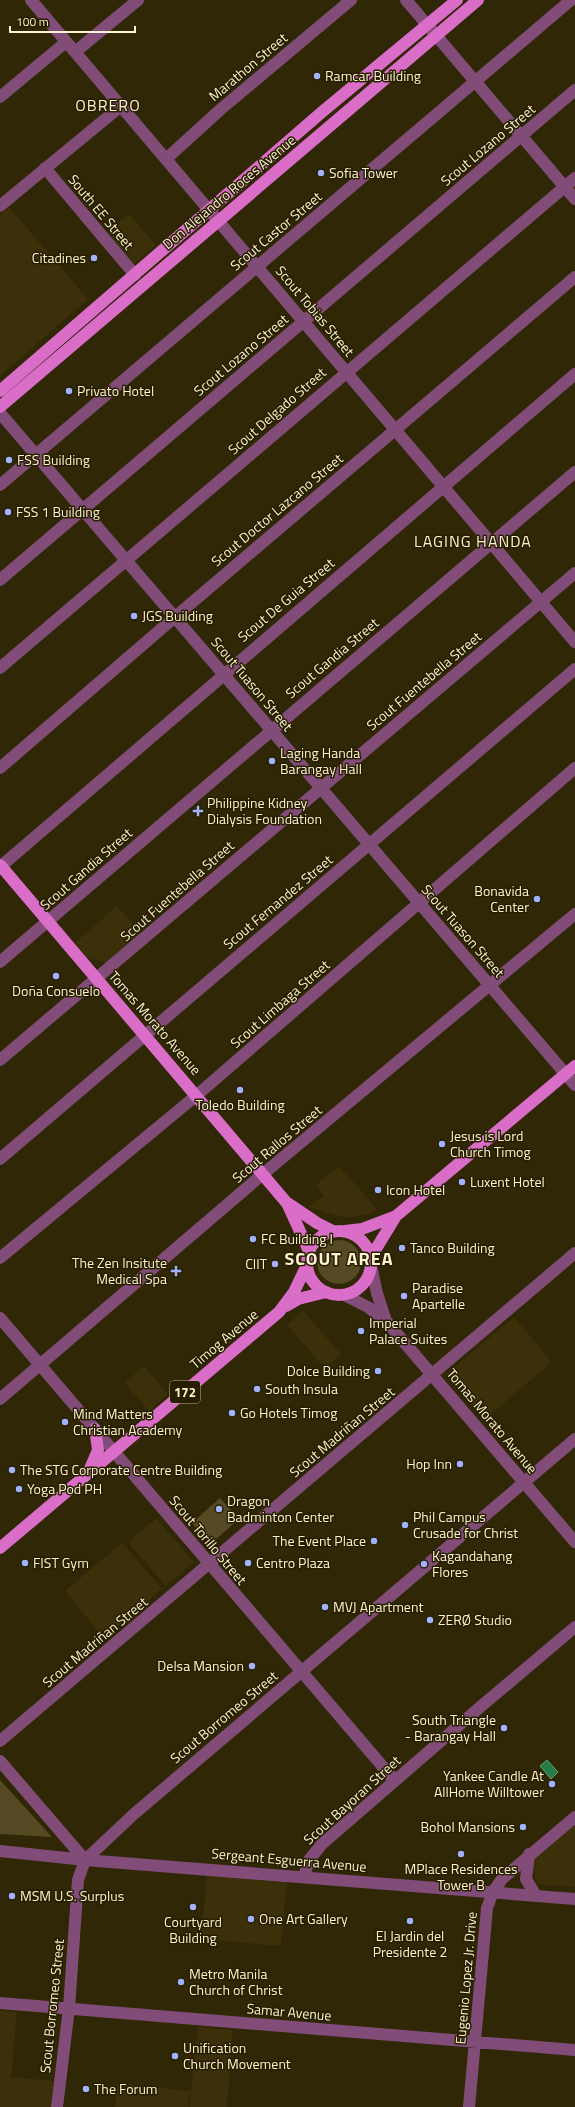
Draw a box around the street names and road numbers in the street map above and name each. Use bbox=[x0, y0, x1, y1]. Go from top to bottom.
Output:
street label: Marathon Street bbox=[204, 27, 292, 106]
street label: Scout Lozano Street bbox=[436, 99, 540, 191]
street label: Don Alejandro Roces Avenue bbox=[157, 130, 300, 254]
street label: South EE Street bbox=[64, 169, 139, 254]
street label: Scout Castor Street bbox=[225, 186, 326, 275]
street label: Scout Tobias Street bbox=[271, 261, 360, 361]
street label: Scout Lozano Street bbox=[189, 309, 293, 401]
street label: Scout Delgado Street bbox=[223, 362, 330, 459]
street label: Scout Doctor Lazcano Street bbox=[206, 448, 347, 571]
street label: Scout De Guia Street bbox=[233, 553, 339, 647]
street label: Scout Gandia Street bbox=[280, 612, 383, 703]
street label: Scout Fuentebella Street bbox=[362, 626, 486, 735]
street label: Scout Tuason Street bbox=[207, 632, 298, 736]
street label: Scout Gandia Street bbox=[35, 823, 136, 915]
street label: Scout Fuentebella Street bbox=[115, 835, 238, 946]
street label: Scout Fernandez Street bbox=[218, 849, 337, 954]
street label: Scout Tuason Street bbox=[417, 879, 510, 982]
street label: Scout Limbaga Street bbox=[225, 954, 334, 1053]
street label: Tomas Morato Avenue bbox=[104, 966, 207, 1079]
street label: Scout Rallos Street bbox=[227, 1100, 326, 1188]
street label: Timog Avenue bbox=[185, 1304, 262, 1374]
street label: Tomas Morato Avenue bbox=[442, 1363, 543, 1478]
road number: 172 bbox=[170, 1381, 200, 1403]
street label: Scout Madriñan Street bbox=[284, 1381, 399, 1482]
street label: Scout Torillo Street bbox=[165, 1490, 252, 1589]
street label: Scout Madriñan Street bbox=[37, 1591, 152, 1692]
street label: Scout Borromeo Street bbox=[165, 1665, 282, 1768]
street label: Scout Bayoran Street bbox=[298, 1750, 405, 1849]
street label: Sergeant Esguerra Avenue bbox=[211, 1842, 367, 1877]
street label: Eugenio Lopez Jr. Drive bbox=[449, 1911, 482, 2045]
street label: Scout Borromeo Street bbox=[34, 1938, 69, 2074]
street label: Samar Avenue bbox=[246, 1997, 332, 2026]

